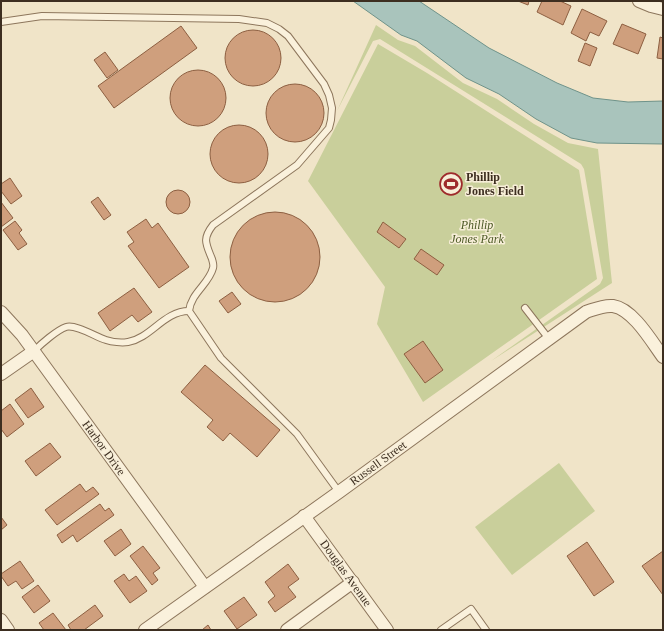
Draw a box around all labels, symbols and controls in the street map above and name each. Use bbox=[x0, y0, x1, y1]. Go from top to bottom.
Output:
place label: Phillip Jones Field bbox=[466, 170, 524, 198]
sports icon: Phillip Jones Field bbox=[438, 171, 464, 197]
park label: Phillip Jones Park bbox=[450, 218, 504, 246]
street label: Harbor Drive bbox=[79, 418, 129, 478]
street label: Russell Street bbox=[347, 437, 409, 488]
street label: Douglas Avenue bbox=[317, 537, 375, 609]

